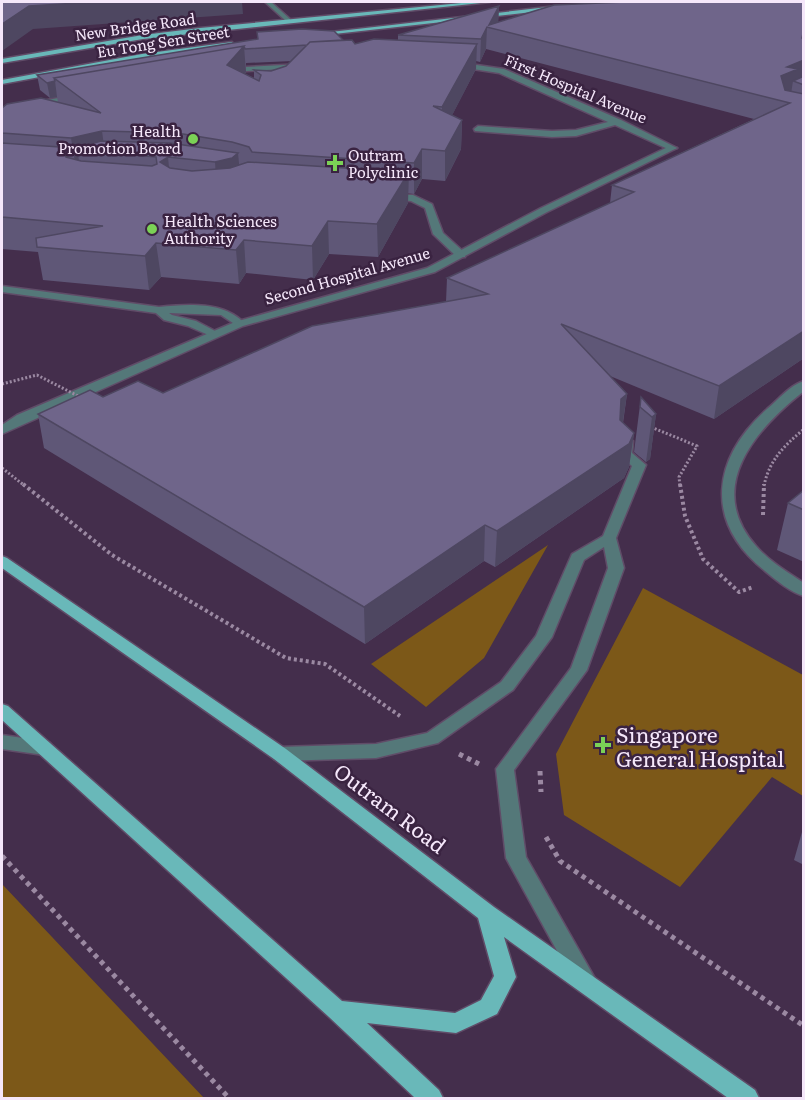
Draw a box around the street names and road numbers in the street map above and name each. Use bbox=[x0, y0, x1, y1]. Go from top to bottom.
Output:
street label: New Bridge Road bbox=[73, 6, 197, 46]
street label: Eu Tong Sen Street bbox=[95, 19, 231, 63]
street label: First Hospital Avenue bbox=[501, 47, 651, 129]
street label: Second Hospital Avenue bbox=[262, 240, 433, 310]
street label: Outram Road bbox=[328, 755, 454, 860]

